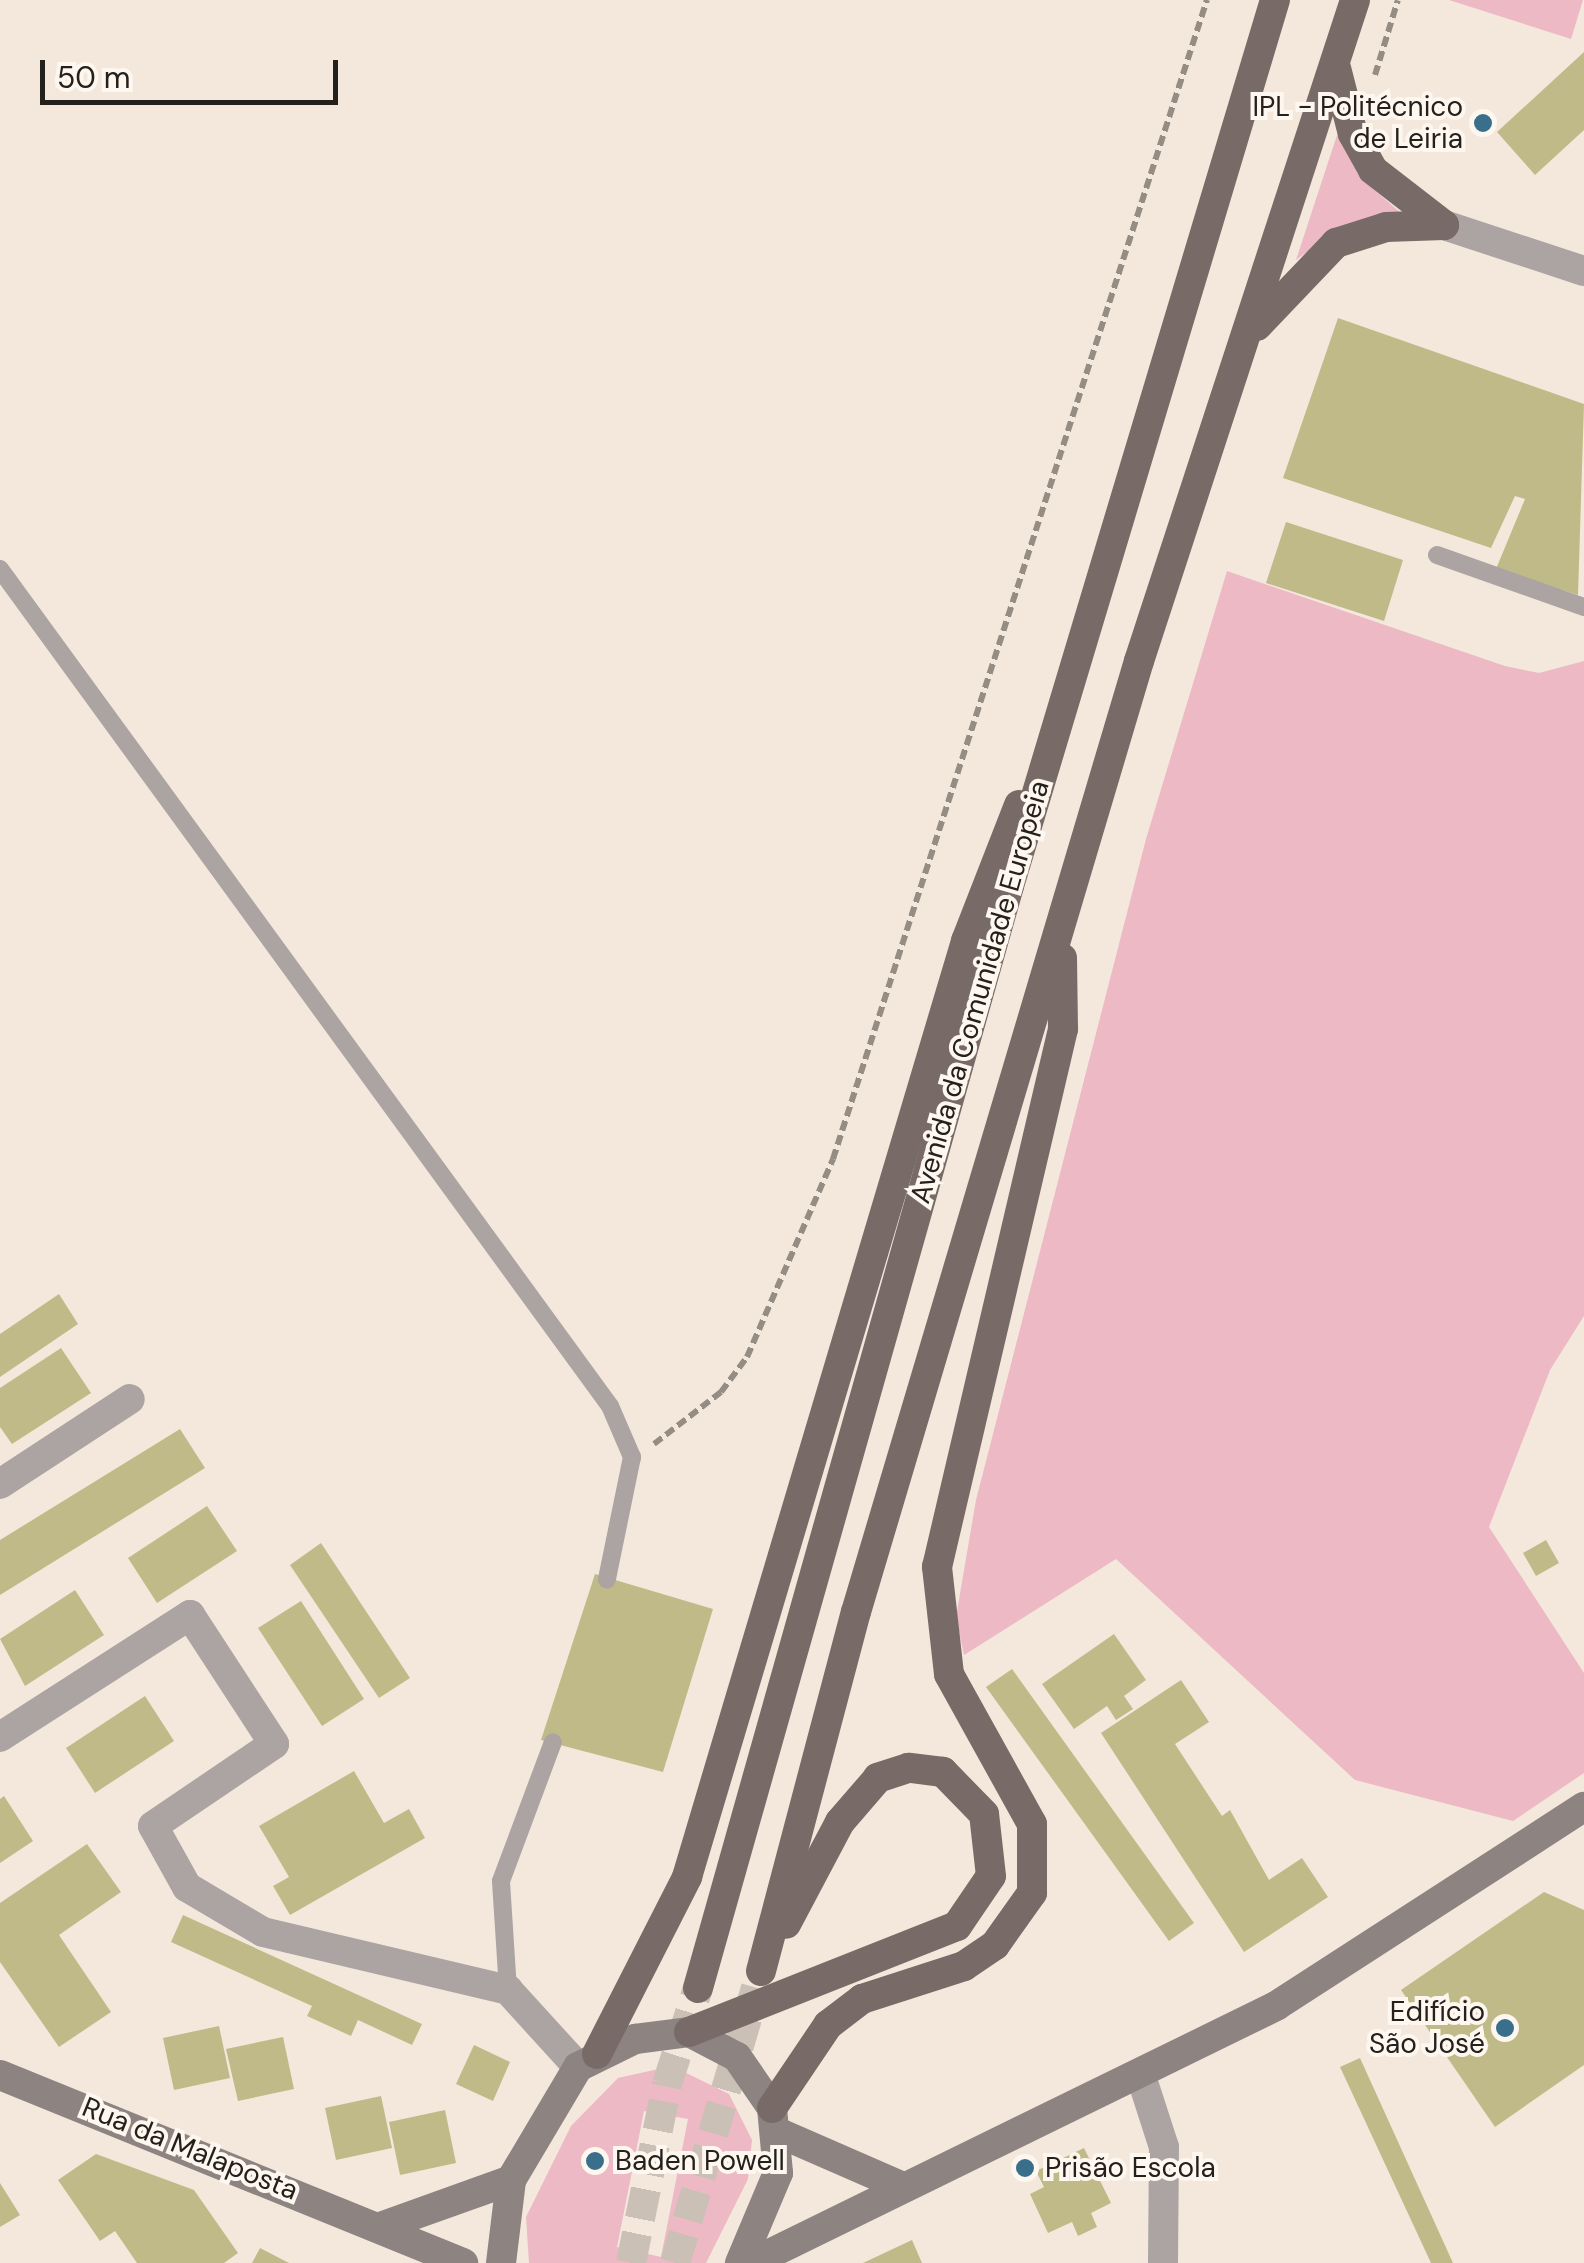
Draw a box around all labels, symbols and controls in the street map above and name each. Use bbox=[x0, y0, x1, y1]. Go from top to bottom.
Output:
scale bar bbox=[45, 40, 342, 102]
text: 50 m bbox=[57, 58, 131, 97]
place label: IPL - Politécnico de Leiria bbox=[1252, 90, 1463, 156]
marker: IPL - Politécnico de Leiria bbox=[1472, 112, 1494, 134]
street label: Avenida da Comunidade Europeia bbox=[903, 777, 1057, 1207]
place label: Edifício São José bbox=[1369, 1995, 1485, 2061]
marker: Edifício São José bbox=[1494, 2017, 1516, 2039]
street label: Rua da Malaposta bbox=[77, 2090, 303, 2208]
place label: Baden Powell bbox=[615, 2144, 785, 2178]
marker: Baden Powell bbox=[584, 2150, 606, 2172]
place label: Prisão Escola bbox=[1045, 2151, 1216, 2185]
marker: Prisão Escola bbox=[1014, 2157, 1036, 2179]

